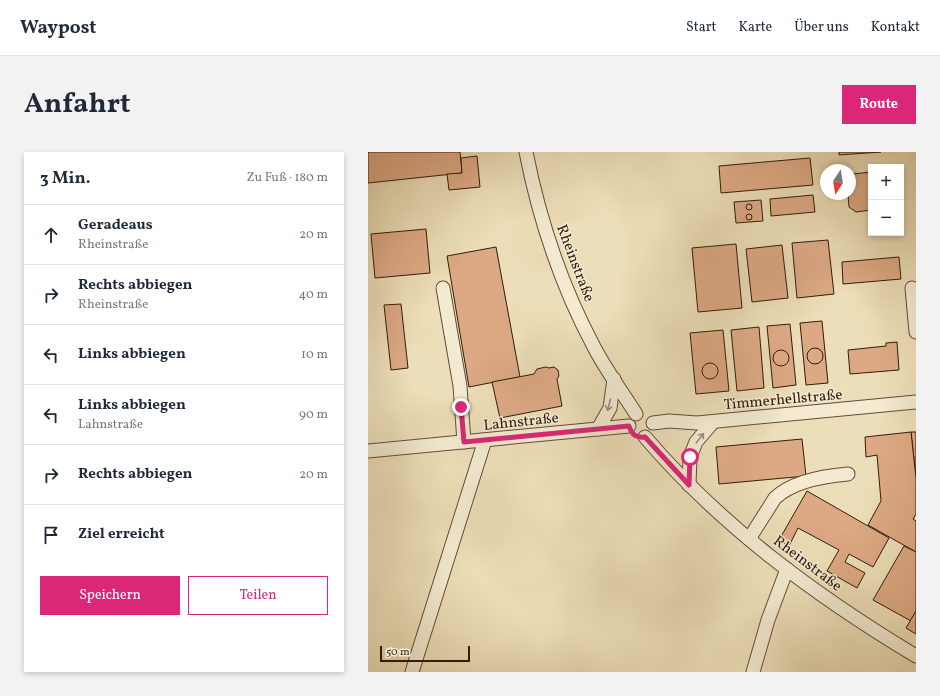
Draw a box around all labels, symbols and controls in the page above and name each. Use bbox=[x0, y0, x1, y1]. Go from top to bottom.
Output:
text: Waypost bbox=[20, 15, 96, 41]
text: Start bbox=[686, 18, 716, 37]
text: Karte bbox=[738, 18, 772, 37]
text: Über uns bbox=[794, 18, 849, 37]
text: Kontakt bbox=[871, 18, 920, 37]
text: Anfahrt bbox=[24, 85, 131, 124]
button: Route bbox=[842, 85, 916, 124]
north arrow bbox=[820, 164, 856, 200]
map controls bbox=[868, 164, 904, 236]
button: + bbox=[868, 164, 904, 200]
text: 3 Min. bbox=[40, 167, 91, 190]
text: Zu Fuß · 180 m bbox=[247, 169, 328, 187]
button: − bbox=[868, 200, 904, 236]
text: Geradeaus bbox=[78, 215, 153, 236]
street label: Rheinstraße bbox=[550, 222, 599, 305]
icon: ahead bbox=[40, 224, 62, 246]
text: 20 m bbox=[299, 226, 328, 244]
text: Rheinstraße bbox=[78, 236, 148, 254]
text: Rechts abbiegen bbox=[78, 275, 193, 296]
icon: right bbox=[40, 284, 62, 306]
text: 40 m bbox=[299, 286, 328, 304]
text: Rheinstraße bbox=[78, 296, 148, 314]
icon: left bbox=[40, 344, 62, 366]
text: Links abbiegen bbox=[78, 344, 186, 365]
text: 10 m bbox=[301, 346, 328, 364]
street label: Timmerhellstraße bbox=[723, 385, 843, 416]
text: Links abbiegen bbox=[78, 395, 186, 416]
route end bbox=[452, 398, 470, 416]
one-way arrow bbox=[605, 399, 613, 412]
icon: left bbox=[40, 404, 62, 426]
text: 90 m bbox=[299, 406, 328, 424]
street label: Lahnstraße bbox=[483, 408, 560, 437]
text: Lahnstraße bbox=[78, 416, 143, 434]
one-way arrow bbox=[695, 433, 704, 444]
route start bbox=[681, 448, 699, 466]
icon: right bbox=[40, 464, 62, 486]
text: Rechts abbiegen bbox=[78, 464, 193, 485]
text: 20 m bbox=[299, 466, 328, 484]
icon: arrive bbox=[40, 524, 62, 546]
text: Ziel erreicht bbox=[78, 524, 165, 545]
street label: Rheinstraße bbox=[768, 531, 846, 597]
button: Speichern bbox=[40, 576, 180, 615]
button: Teilen bbox=[188, 576, 328, 615]
scale bar bbox=[380, 644, 470, 663]
text: 50 m bbox=[386, 645, 410, 660]

